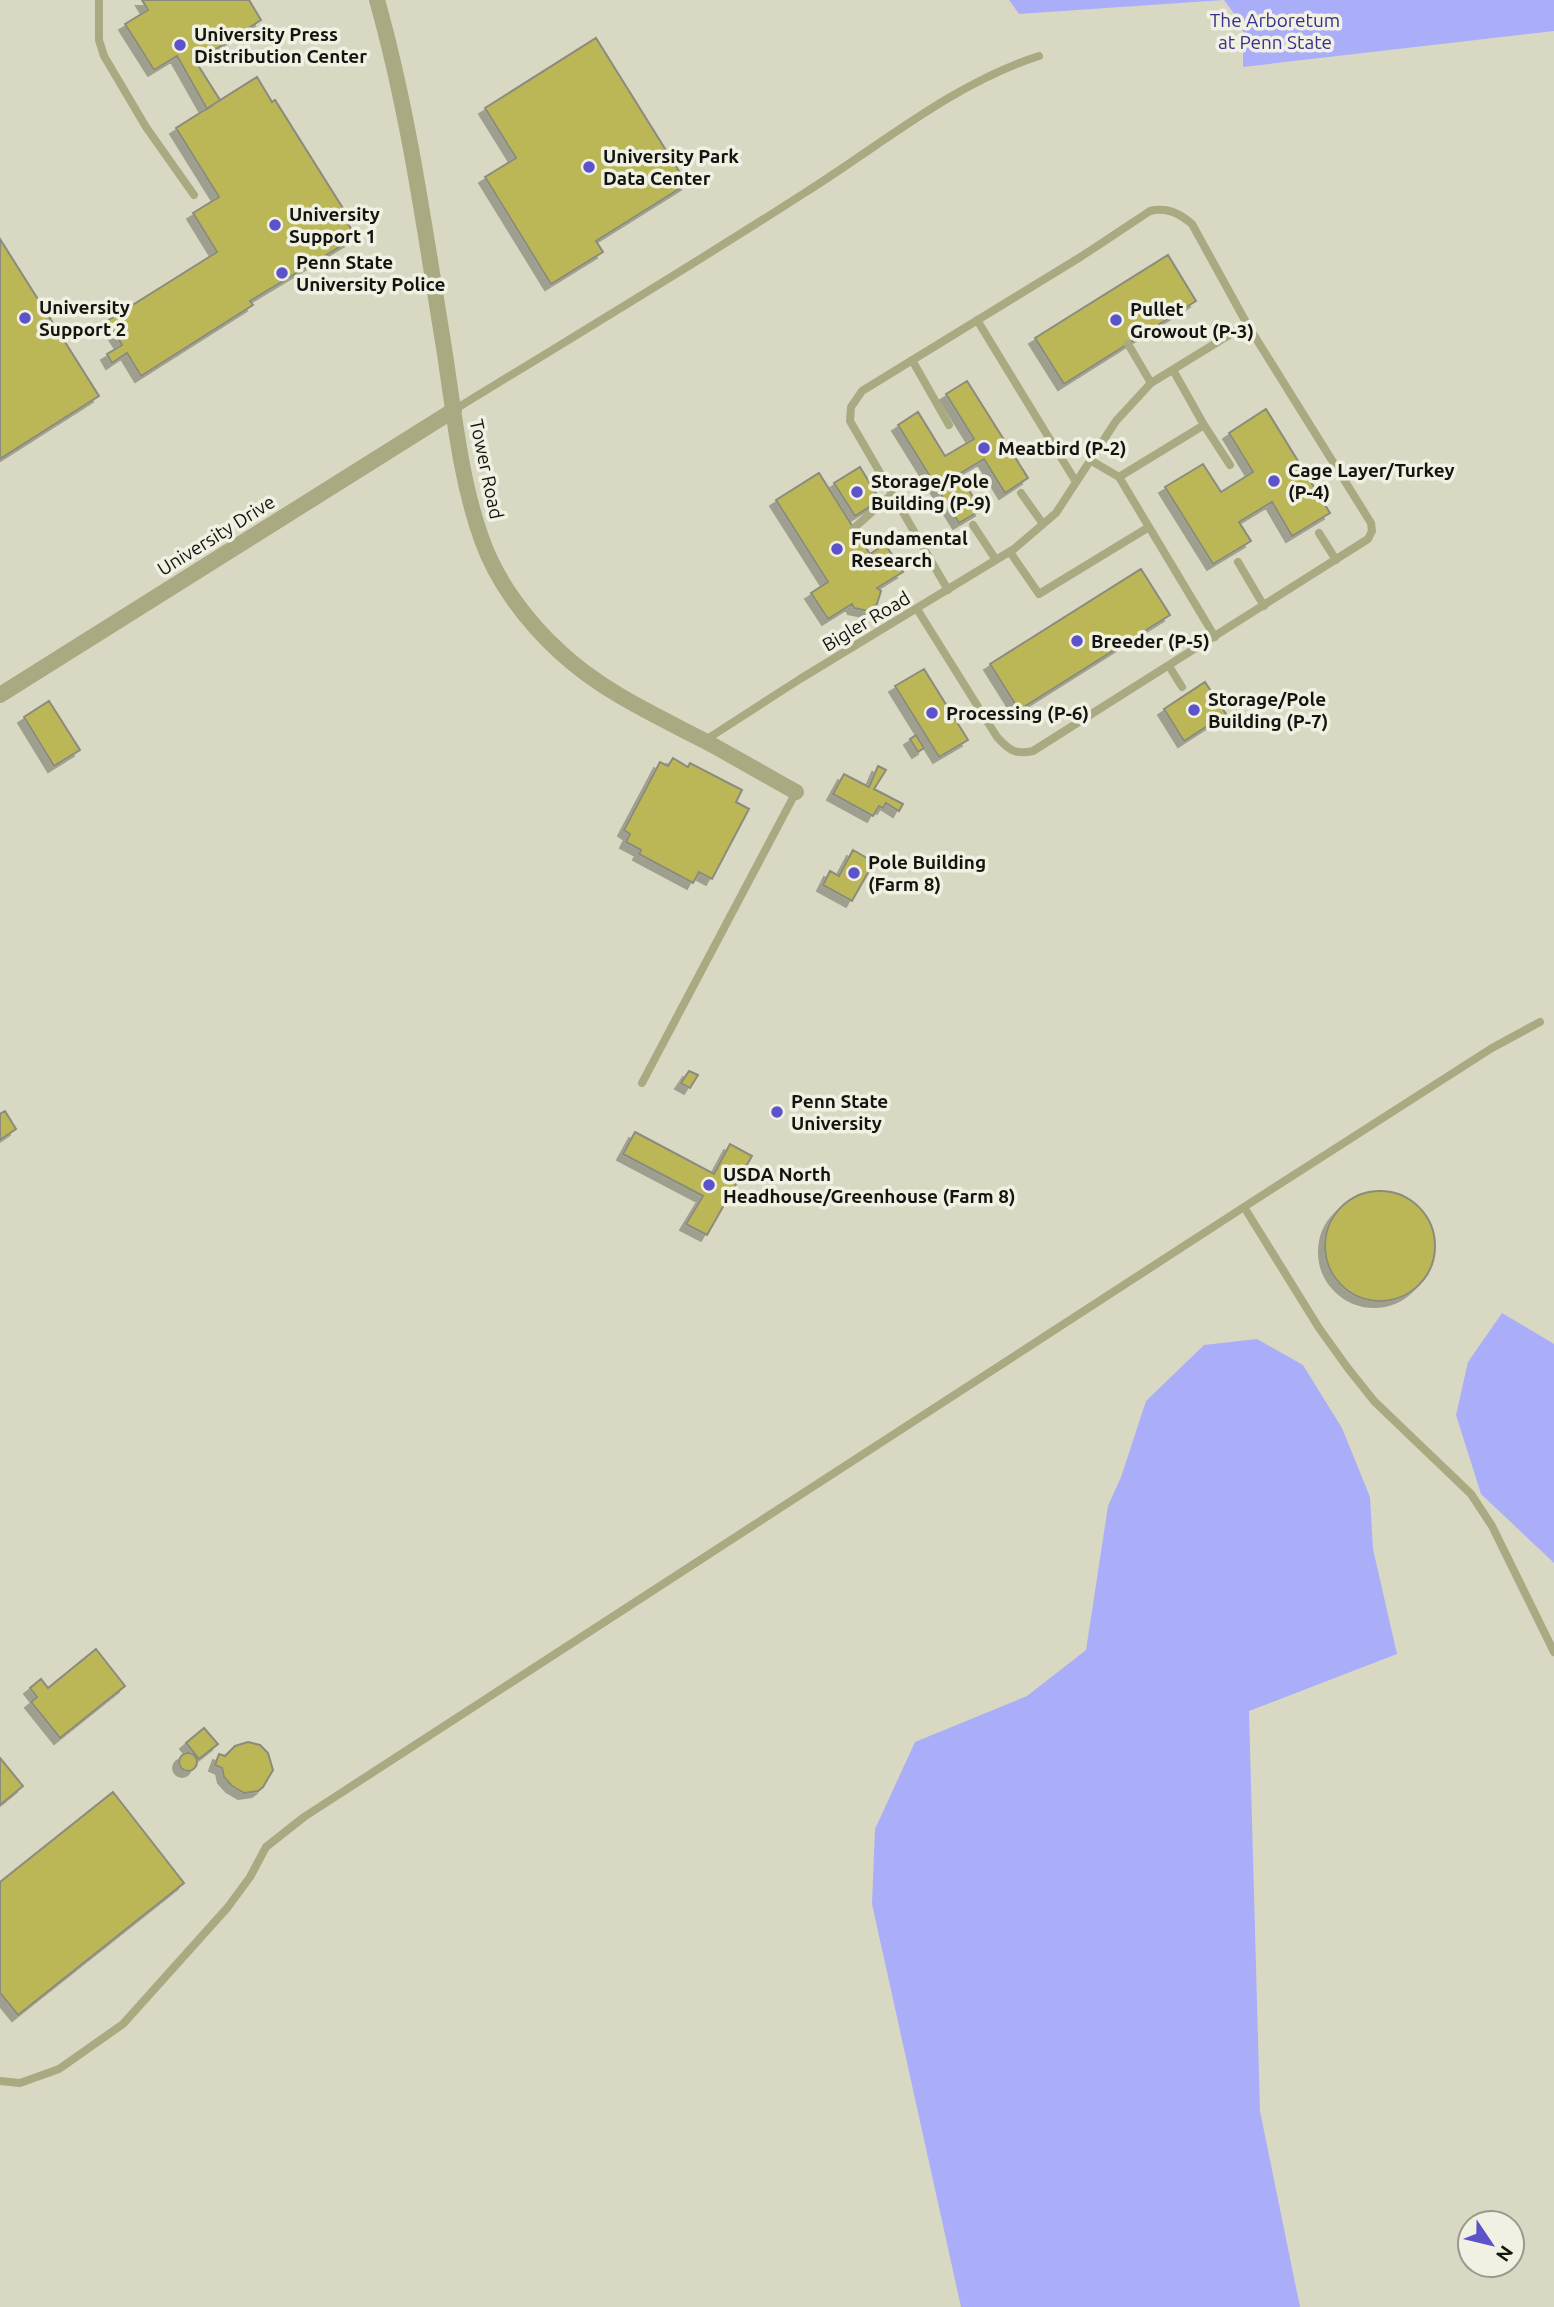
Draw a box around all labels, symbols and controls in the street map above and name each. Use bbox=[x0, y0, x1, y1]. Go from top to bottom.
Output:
park label: The Arboretum at Penn State bbox=[1210, 9, 1340, 53]
place label: University Press Distribution Center bbox=[194, 23, 367, 67]
marker: University Press Distribution Center bbox=[172, 37, 188, 53]
place label: University Park Data Center bbox=[603, 145, 739, 189]
marker: University Park Data Center bbox=[581, 159, 597, 175]
place label: University Support 1 bbox=[289, 203, 380, 247]
marker: University Support 1 bbox=[267, 217, 283, 233]
place label: Penn State University Police bbox=[296, 251, 446, 295]
marker: Penn State University Police bbox=[274, 265, 290, 281]
place label: University Support 2 bbox=[39, 296, 130, 340]
place label: Pullet Growout (P-3) bbox=[1130, 298, 1254, 342]
marker: University Support 2 bbox=[17, 310, 33, 326]
marker: Pullet Growout (P-3) bbox=[1108, 312, 1124, 328]
street label: Tower Road bbox=[466, 417, 508, 521]
place label: Meatbird (P-2) bbox=[998, 437, 1127, 459]
marker: Meatbird (P-2) bbox=[976, 440, 992, 456]
place label: Cage Layer/Turkey (P-4) bbox=[1288, 459, 1455, 503]
place label: Storage/Pole Building (P-9) bbox=[871, 470, 991, 514]
marker: Cage Layer/Turkey (P-4) bbox=[1266, 473, 1282, 489]
marker: Storage/Pole Building (P-9) bbox=[849, 484, 865, 500]
street label: University Drive bbox=[153, 490, 279, 580]
place label: Fundamental Research bbox=[851, 527, 968, 571]
marker: Fundamental Research bbox=[829, 541, 845, 557]
street label: Bigler Road bbox=[818, 586, 914, 656]
place label: Breeder (P-5) bbox=[1091, 630, 1210, 652]
marker: Breeder (P-5) bbox=[1069, 633, 1085, 649]
place label: Storage/Pole Building (P-7) bbox=[1208, 688, 1328, 732]
place label: Processing (P-6) bbox=[946, 702, 1089, 724]
marker: Storage/Pole Building (P-7) bbox=[1186, 702, 1202, 718]
marker: Processing (P-6) bbox=[924, 705, 940, 721]
place label: Pole Building (Farm 8) bbox=[868, 851, 986, 895]
marker: Pole Building (Farm 8) bbox=[846, 865, 862, 881]
place label: Penn State University bbox=[791, 1090, 888, 1134]
marker: Penn State University bbox=[769, 1104, 785, 1120]
place label: USDA North Headhouse/Greenhouse (Farm 8) bbox=[723, 1163, 1015, 1207]
marker: USDA North Headhouse/Greenhouse (Farm 8) bbox=[701, 1177, 717, 1193]
north arrow bbox=[1456, 2209, 1526, 2279]
text: N bbox=[1492, 2242, 1518, 2266]

